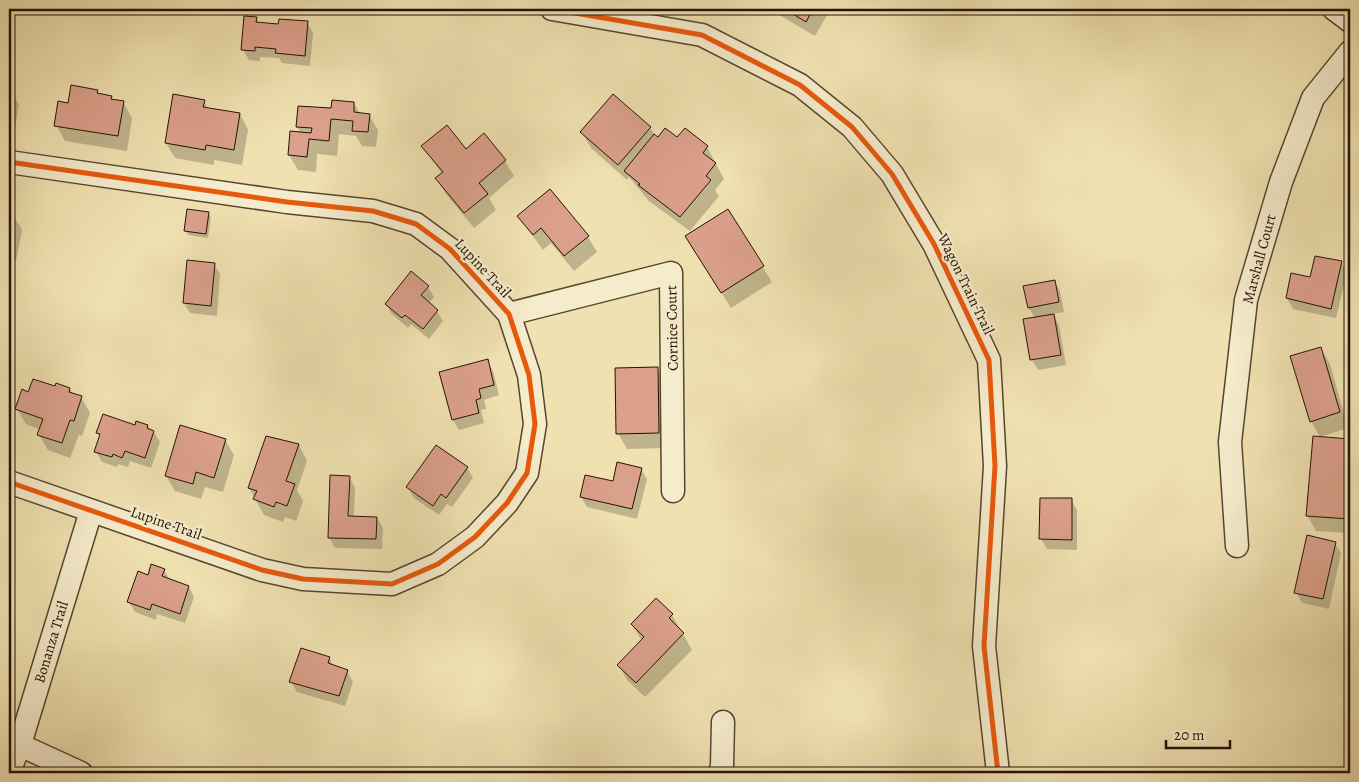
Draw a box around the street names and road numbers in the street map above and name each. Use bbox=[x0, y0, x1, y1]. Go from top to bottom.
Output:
street label: Marshall Court bbox=[1237, 212, 1281, 306]
street label: Wagon Train Trail bbox=[932, 229, 999, 338]
street label: Lupine Trail bbox=[450, 234, 516, 302]
street label: Cornice Court bbox=[661, 285, 683, 371]
street label: Lupine Trail bbox=[128, 501, 205, 545]
street label: Bonanza Trail bbox=[29, 598, 73, 685]

